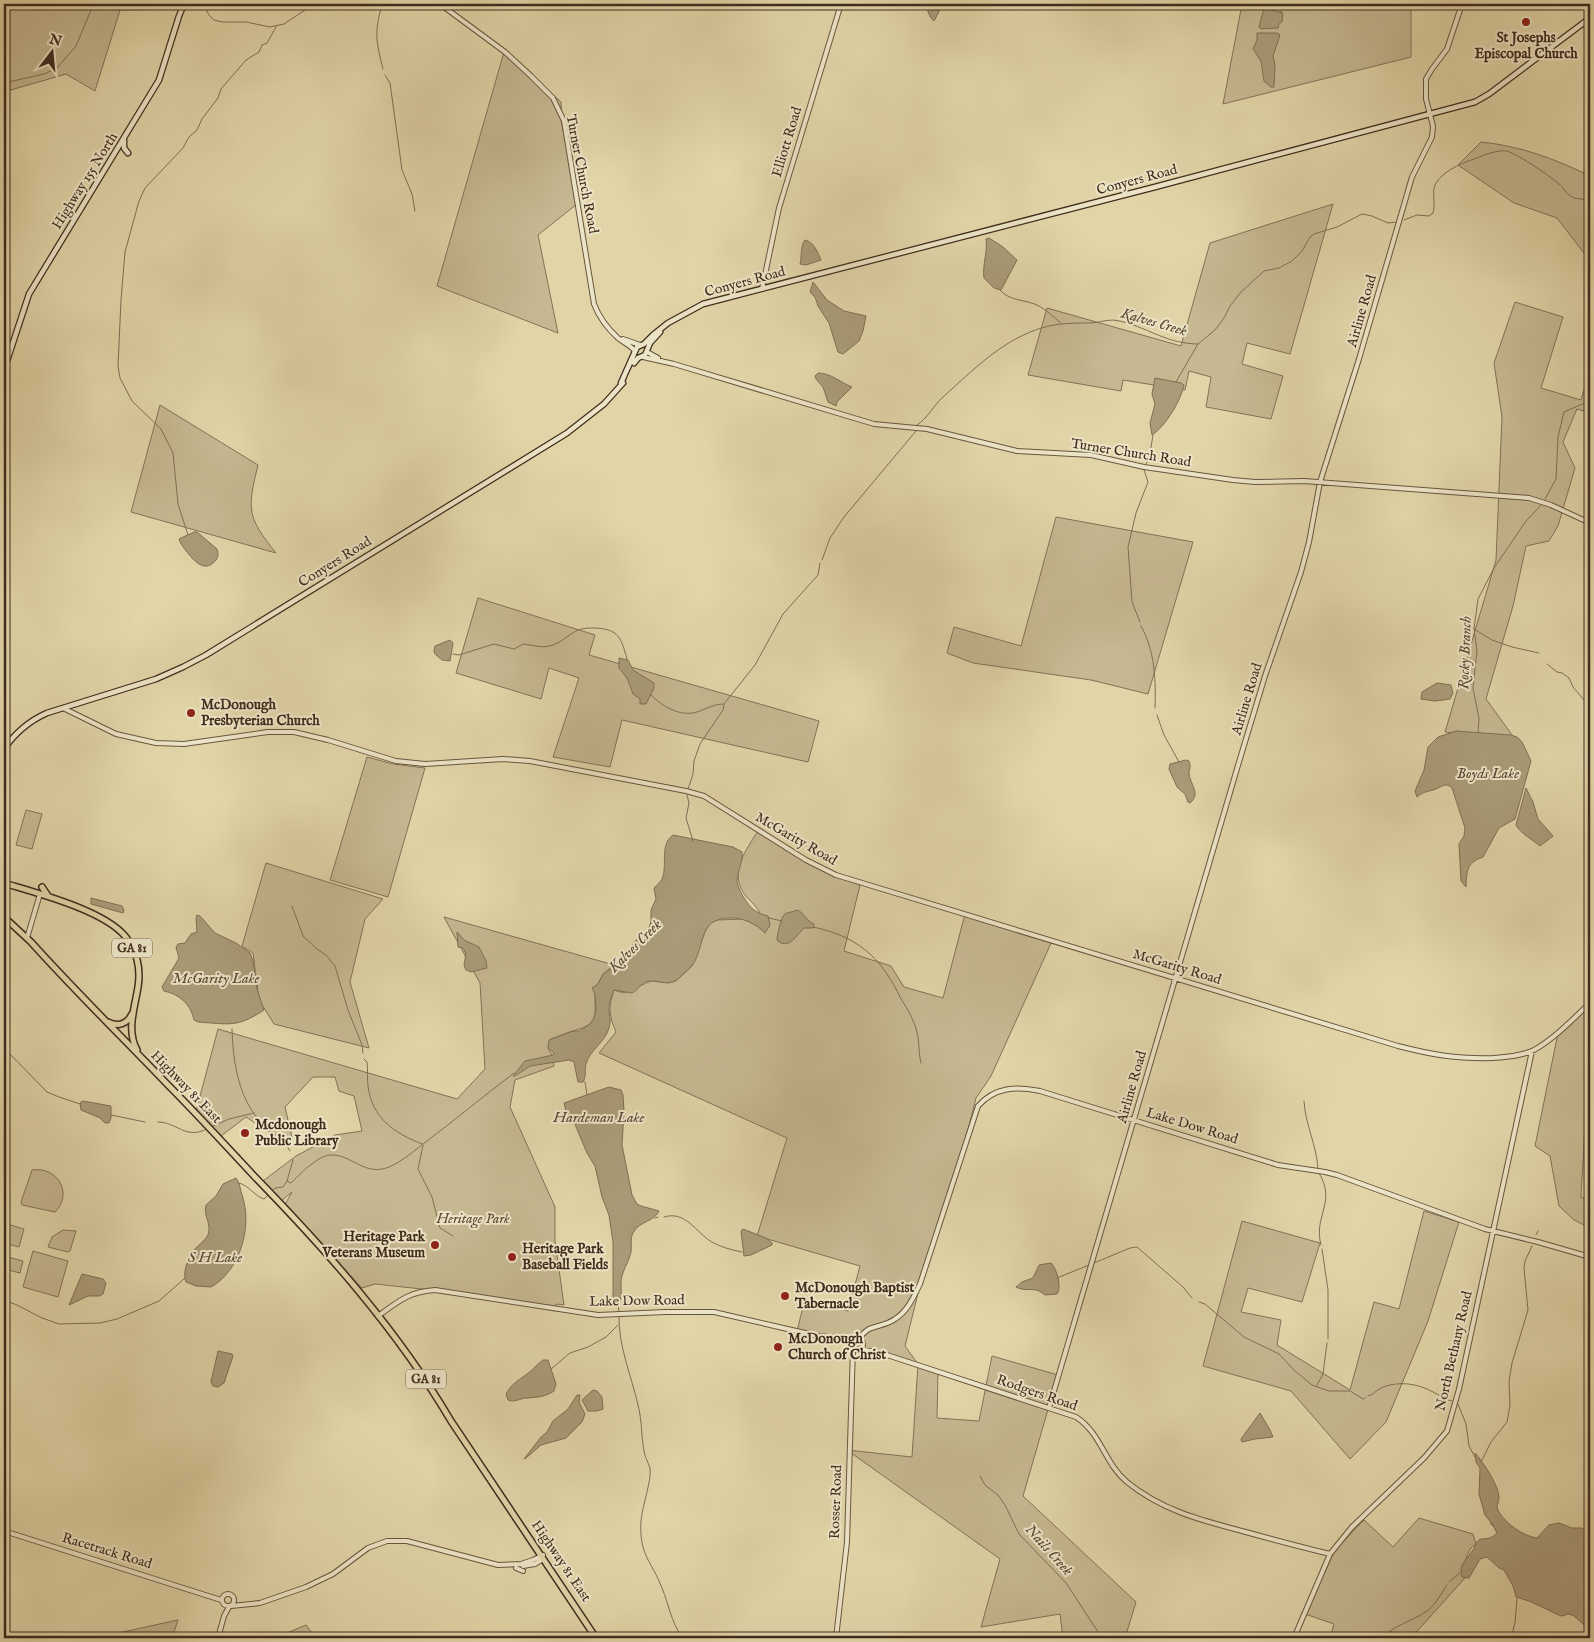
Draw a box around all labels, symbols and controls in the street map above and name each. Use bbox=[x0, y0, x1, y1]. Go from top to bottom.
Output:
marker: St Josephs Episcopal Church bbox=[1520, 16, 1532, 28]
north arrow bbox=[28, 28, 78, 78]
place label: St Josephs Episcopal Church bbox=[1474, 29, 1578, 63]
text: N bbox=[46, 30, 64, 51]
street label: Elliott Road bbox=[768, 104, 806, 179]
street label: Turner Church Road bbox=[562, 113, 603, 236]
street label: Highway 155 North bbox=[48, 129, 122, 233]
street label: Conyers Road bbox=[1095, 160, 1180, 199]
street label: Conyers Road bbox=[703, 262, 788, 301]
street label: Airline Road bbox=[1343, 272, 1381, 350]
water label: Kalves Creek bbox=[1118, 303, 1189, 340]
street label: Turner Church Road bbox=[1070, 435, 1193, 471]
street label: Conyers Road bbox=[295, 532, 375, 592]
water label: Rocky Branch bbox=[1454, 615, 1476, 690]
street label: Airline Road bbox=[1227, 660, 1267, 738]
place label: McDonough Presbyterian Church bbox=[201, 696, 320, 730]
marker: McDonough Presbyterian Church bbox=[185, 707, 197, 719]
water label: Boyds Lake bbox=[1457, 764, 1519, 783]
street label: McGarity Road bbox=[752, 808, 841, 870]
water label: Kalves Creek bbox=[604, 915, 666, 977]
road number: GA 81 bbox=[112, 938, 152, 958]
street label: McGarity Road bbox=[1131, 945, 1224, 989]
water label: McGarity Lake bbox=[172, 969, 260, 988]
street label: Highway 81 East bbox=[147, 1047, 226, 1128]
street label: Airline Road bbox=[1113, 1048, 1151, 1126]
street label: Lake Dow Road bbox=[1144, 1103, 1241, 1149]
water label: Hardeman Lake bbox=[552, 1108, 645, 1127]
place label: Mcdonough Public Library bbox=[255, 1116, 340, 1150]
marker: Mcdonough Public Library bbox=[239, 1127, 251, 1139]
park label: Heritage Park bbox=[435, 1210, 510, 1229]
place label: Heritage Park Veterans Museum bbox=[322, 1228, 426, 1262]
marker: Heritage Park Veterans Museum bbox=[429, 1239, 441, 1251]
place label: Heritage Park Baseball Fields bbox=[522, 1240, 608, 1274]
water label: S H Lake bbox=[188, 1248, 242, 1267]
marker: Heritage Park Baseball Fields bbox=[506, 1251, 518, 1263]
place label: McDonough Baptist Tabernacle bbox=[794, 1279, 914, 1313]
street label: North Bethany Road bbox=[1431, 1289, 1477, 1413]
marker: McDonough Baptist Tabernacle bbox=[779, 1290, 791, 1302]
street label: Lake Dow Road bbox=[589, 1291, 685, 1311]
place label: McDonough Church of Christ bbox=[788, 1330, 886, 1364]
marker: McDonough Church of Christ bbox=[772, 1341, 784, 1353]
road number: GA 81 bbox=[406, 1370, 446, 1388]
street label: Rodgers Road bbox=[994, 1371, 1080, 1415]
street label: Rosser Road bbox=[826, 1464, 846, 1539]
street label: Highway 81 East bbox=[527, 1517, 595, 1606]
water label: Nails Creek bbox=[1021, 1520, 1077, 1580]
street label: Racetrack Road bbox=[60, 1529, 155, 1573]

